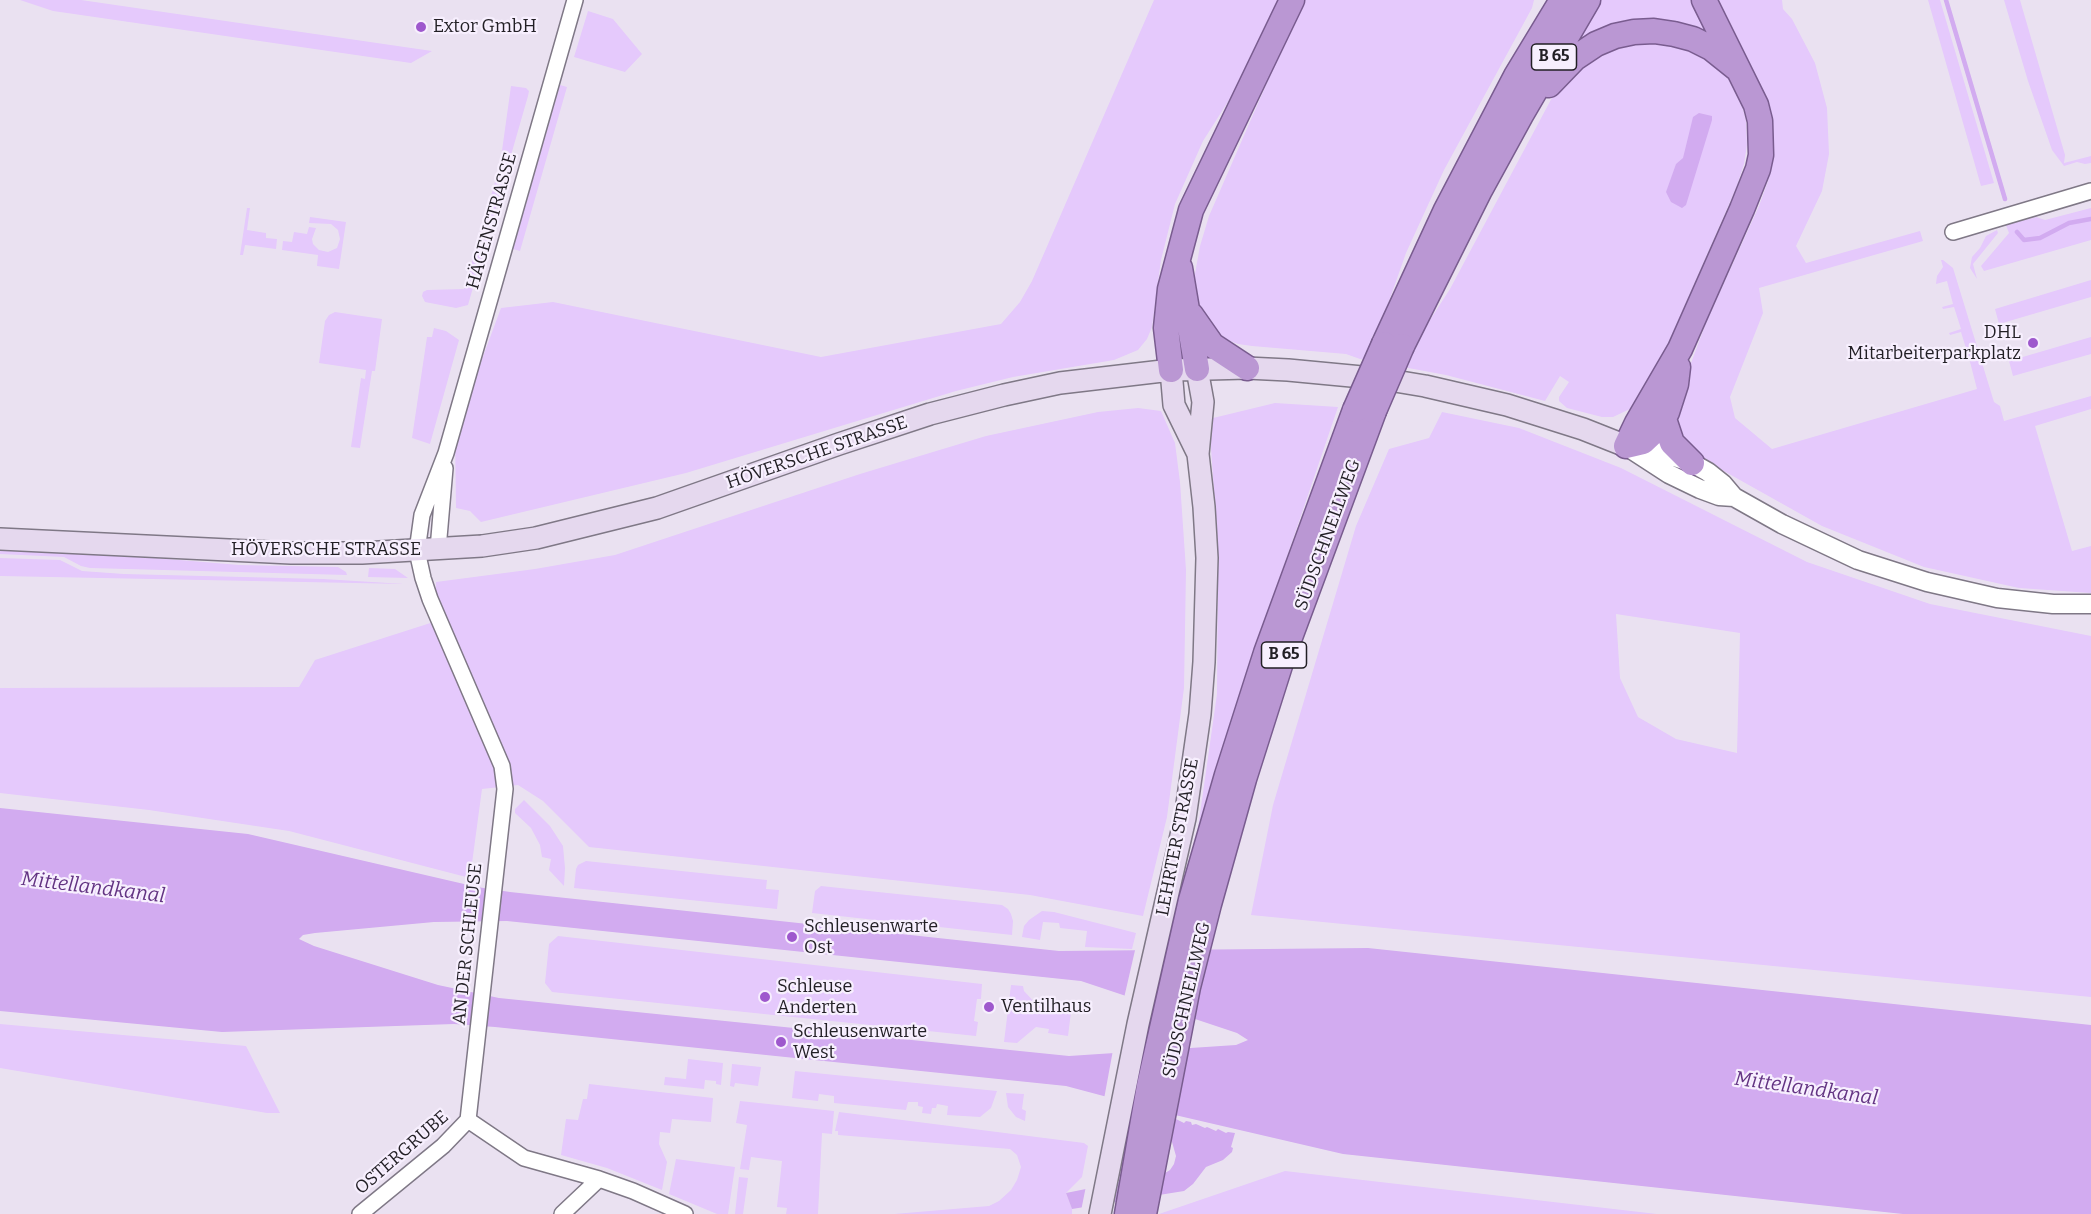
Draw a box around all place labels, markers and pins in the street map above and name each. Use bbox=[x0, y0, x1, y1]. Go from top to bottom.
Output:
place label: Extor GmbH bbox=[433, 16, 537, 38]
marker: Extor GmbH bbox=[414, 20, 428, 34]
place label: DHL Mitarbeiterparkplatz bbox=[1848, 322, 2021, 364]
marker: DHL Mitarbeiterparkplatz bbox=[2026, 336, 2040, 350]
place label: Schleusenwarte Ost bbox=[804, 916, 938, 958]
marker: Schleusenwarte Ost bbox=[785, 930, 799, 944]
place label: Schleuse Anderten bbox=[777, 976, 857, 1018]
marker: Schleuse Anderten bbox=[758, 990, 772, 1004]
place label: Ventilhaus bbox=[1001, 996, 1091, 1018]
marker: Ventilhaus bbox=[982, 1000, 996, 1014]
place label: Schleusenwarte West bbox=[793, 1021, 927, 1064]
marker: Schleusenwarte West bbox=[774, 1035, 788, 1049]

